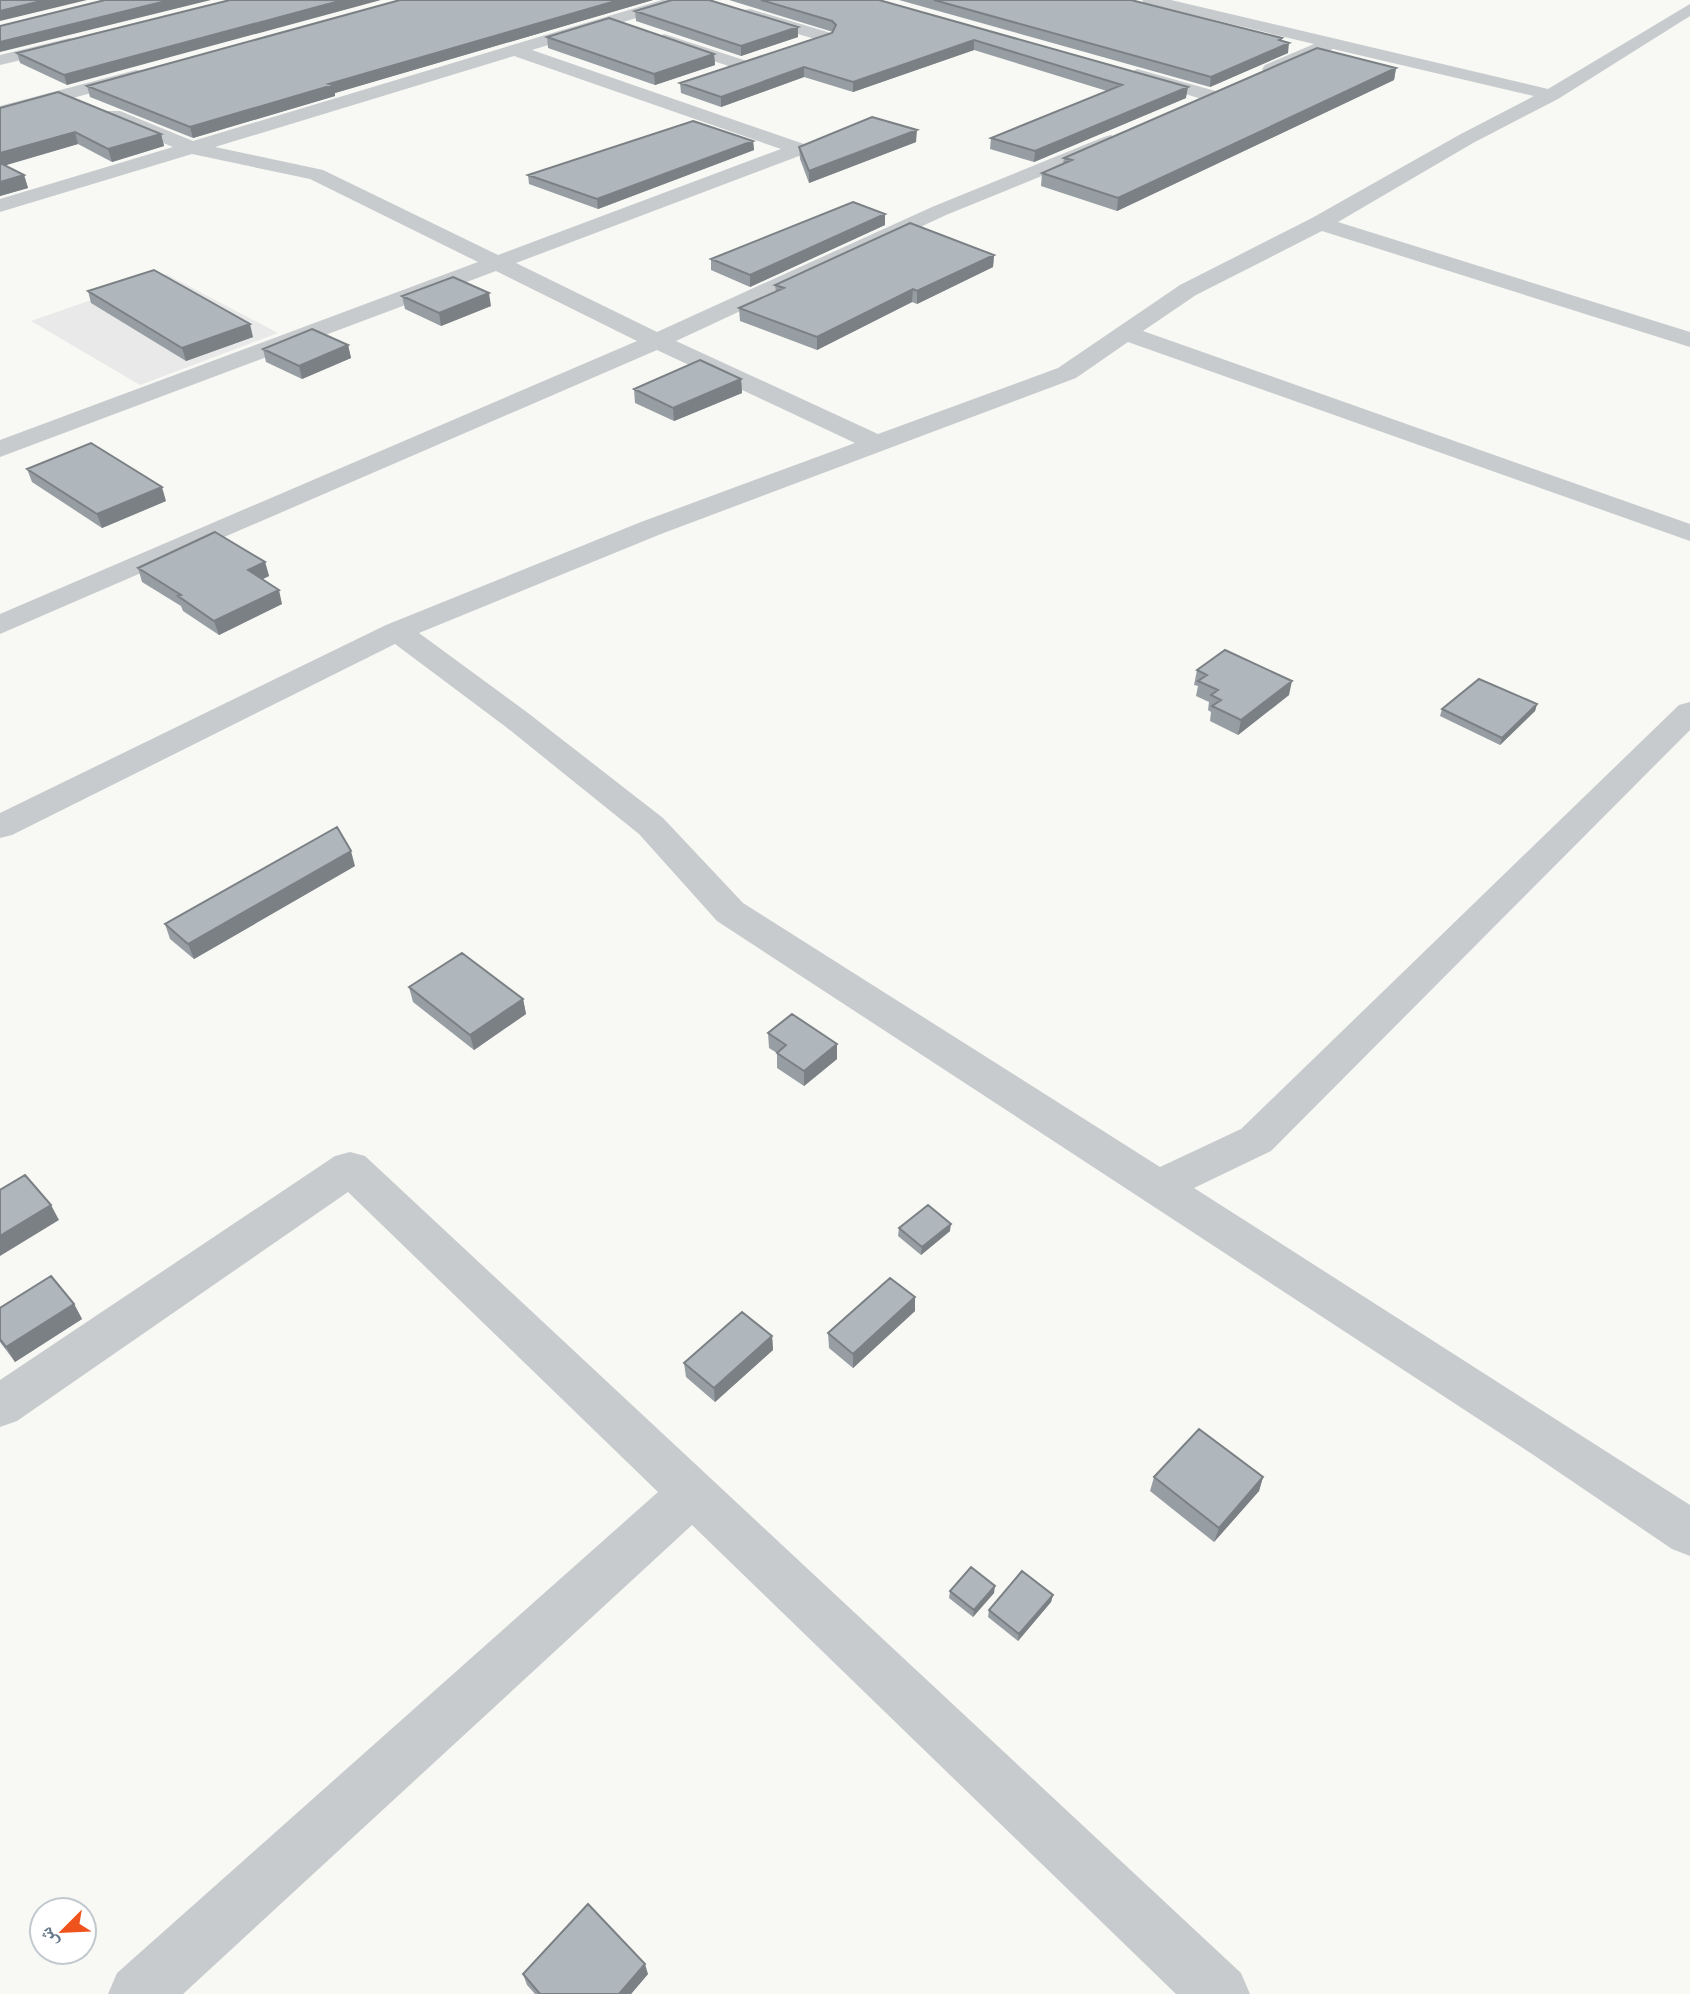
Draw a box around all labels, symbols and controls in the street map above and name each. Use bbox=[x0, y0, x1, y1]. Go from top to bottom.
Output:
north arrow bbox=[28, 1896, 98, 1966]
text: ش bbox=[34, 1924, 63, 1951]

